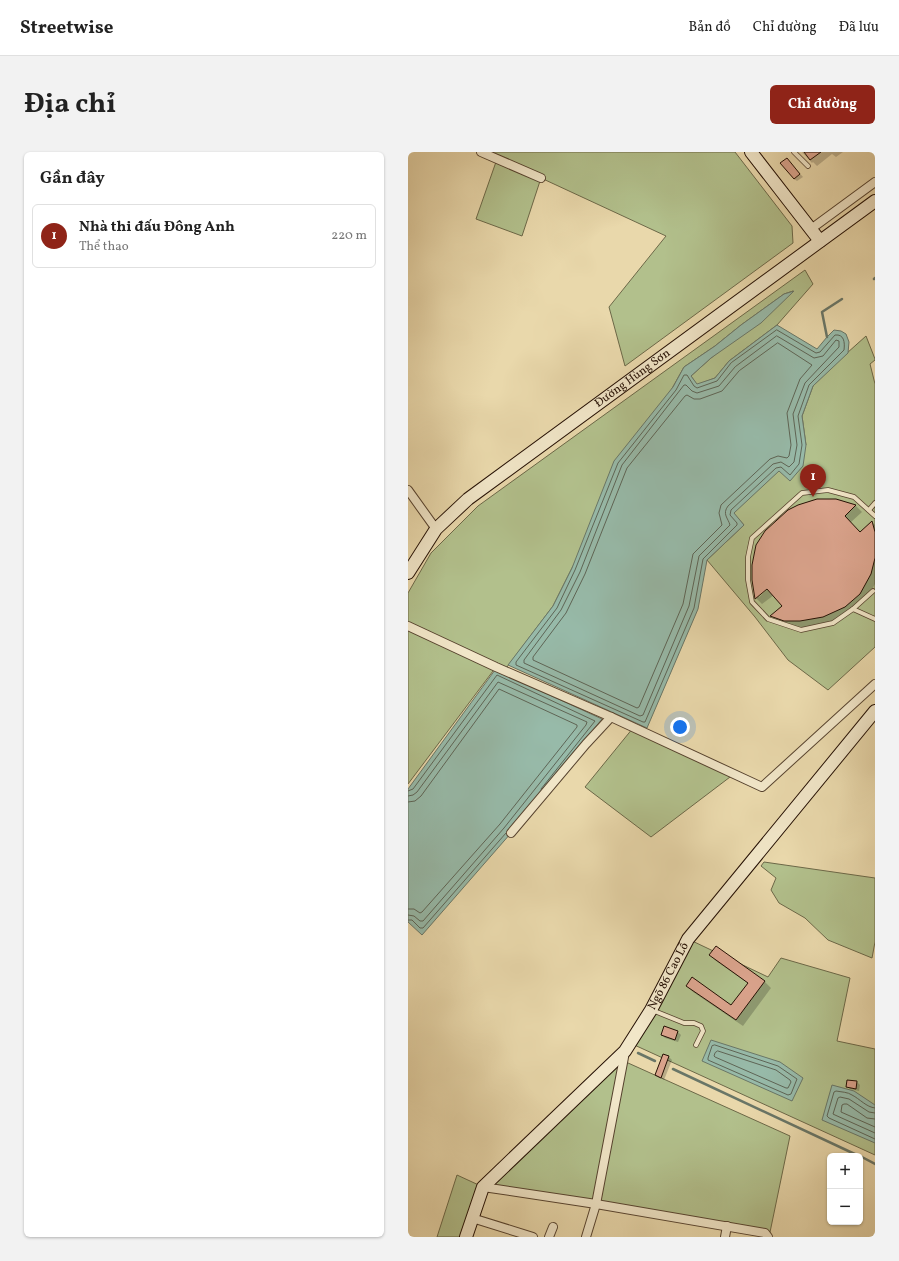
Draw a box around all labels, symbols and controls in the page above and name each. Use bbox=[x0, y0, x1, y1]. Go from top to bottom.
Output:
text: Streetwise bbox=[20, 15, 113, 41]
text: Bản đồ bbox=[689, 18, 731, 37]
text: Chỉ đường bbox=[753, 18, 817, 37]
text: Đã lưu bbox=[839, 18, 879, 37]
text: Địa chỉ bbox=[24, 85, 116, 124]
button: Chỉ đường bbox=[770, 85, 875, 124]
text: Gần đây bbox=[40, 167, 105, 190]
text: Nhà thi đấu Đông Anh bbox=[79, 217, 235, 238]
text: 1 bbox=[51, 227, 57, 245]
text: 220 m bbox=[331, 227, 367, 245]
text: Thể thao bbox=[79, 238, 129, 256]
street label: Đường Hùng Sơn bbox=[591, 345, 674, 412]
pin: 1 bbox=[800, 464, 826, 497]
your location bbox=[670, 717, 690, 737]
street label: Ngõ 86 Cao Lỗ bbox=[644, 940, 693, 1013]
map controls bbox=[827, 1153, 863, 1225]
button: + bbox=[827, 1153, 863, 1189]
button: − bbox=[827, 1189, 863, 1225]

